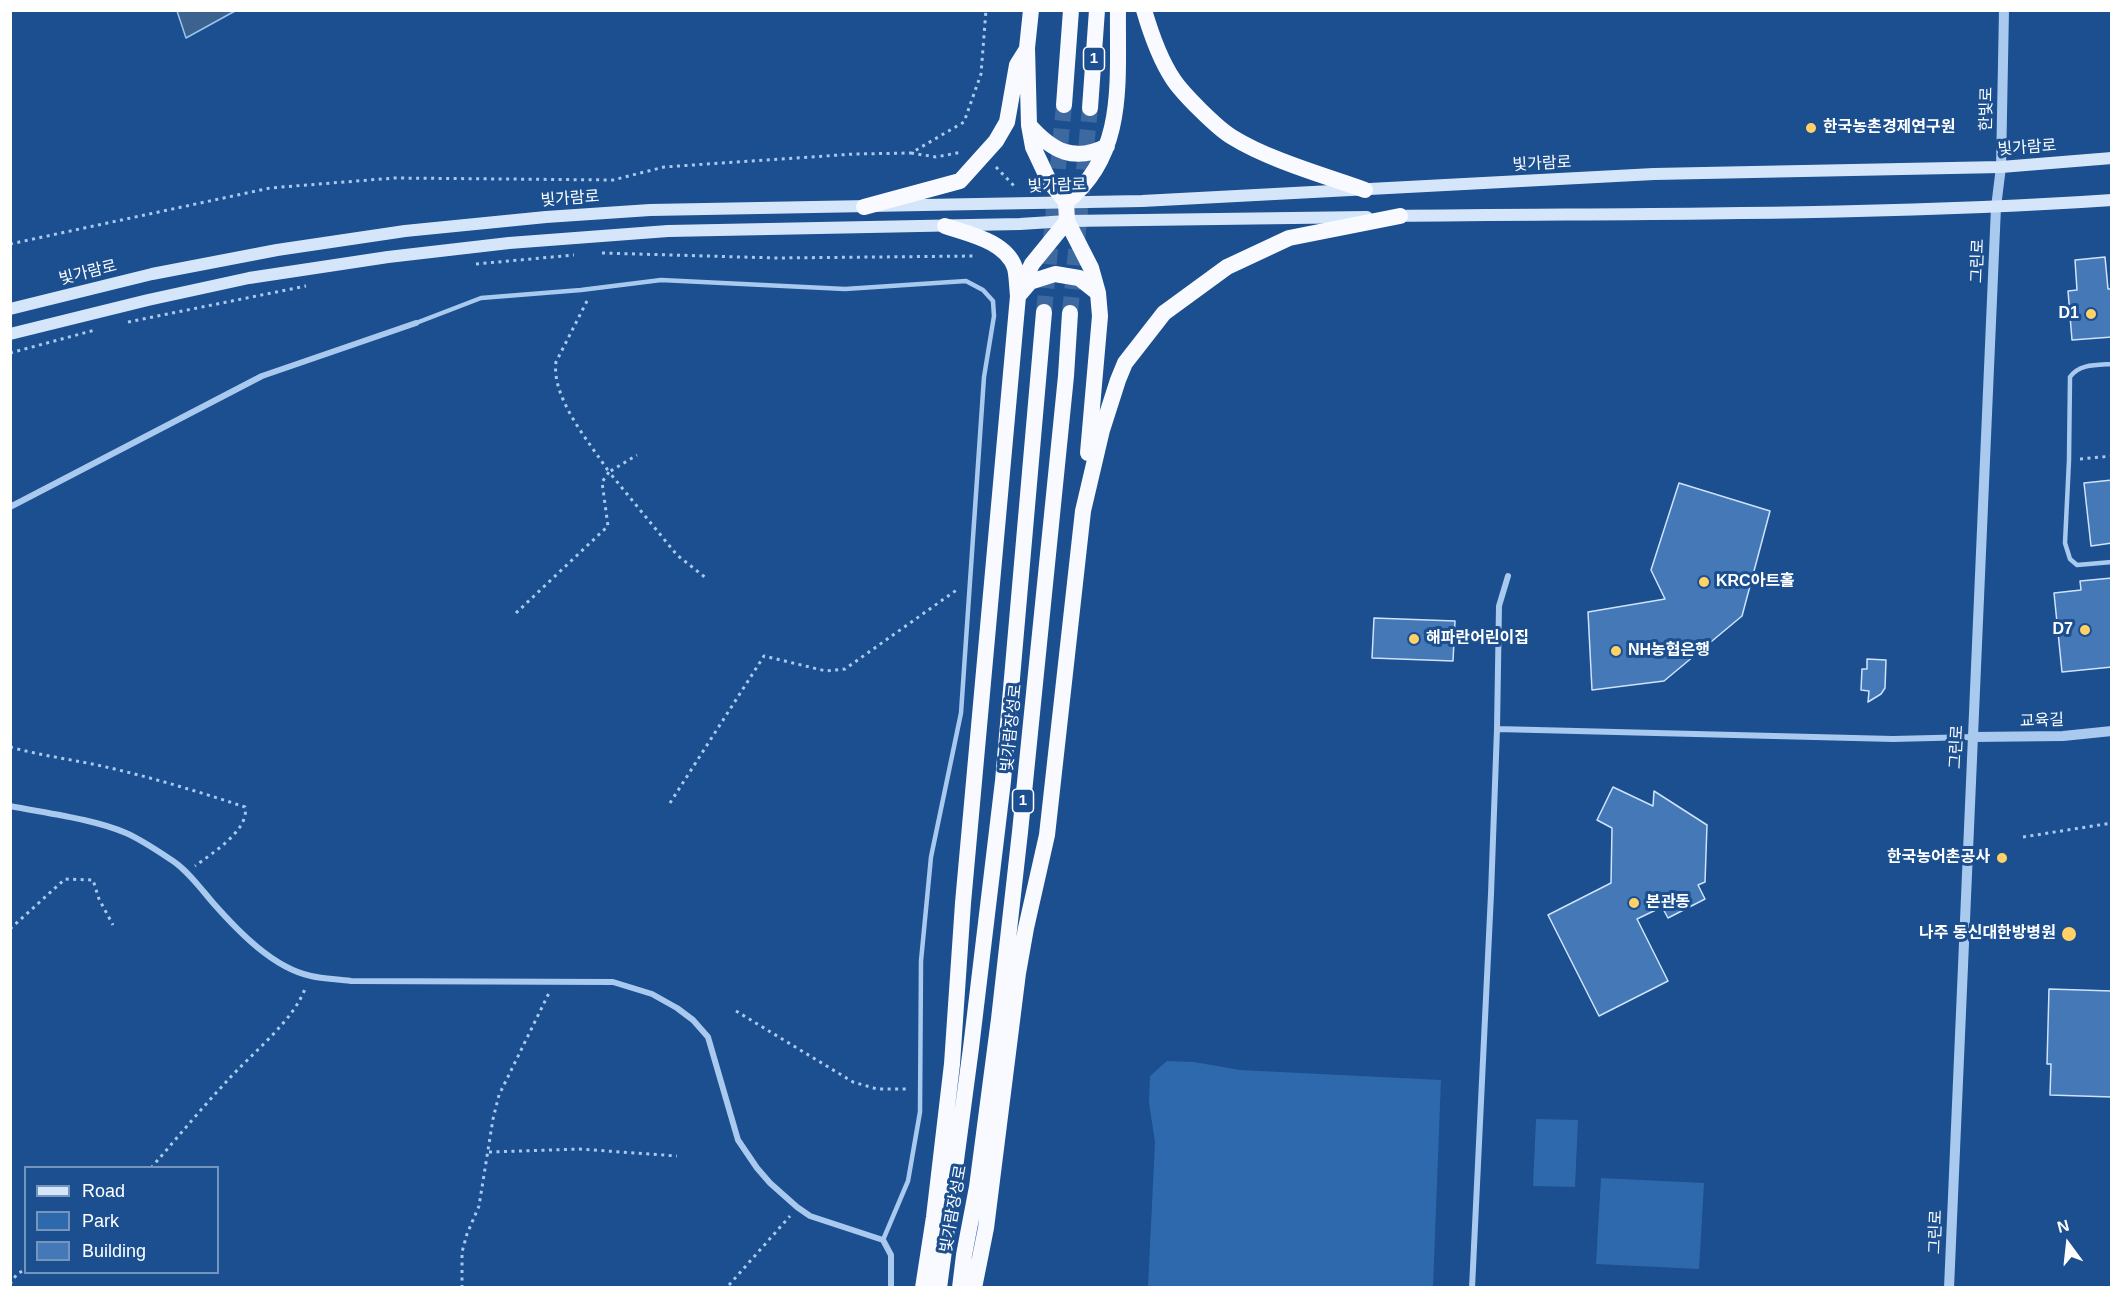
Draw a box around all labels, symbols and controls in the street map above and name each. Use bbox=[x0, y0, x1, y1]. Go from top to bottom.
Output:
road number: 1 bbox=[1084, 47, 1104, 71]
street label: 한빛로 bbox=[1977, 87, 1997, 131]
place label: 한국농촌경제연구원 bbox=[1823, 118, 1955, 138]
marker: 한국농촌경제연구원 bbox=[1804, 121, 1818, 135]
street label: 빛가람로 bbox=[1997, 136, 2057, 160]
street label: 빛가람로 bbox=[1512, 153, 1572, 175]
street label: 빛가람로 bbox=[1027, 175, 1087, 197]
street label: 빛가람로 bbox=[540, 187, 600, 211]
street label: 그린로 bbox=[1968, 239, 1988, 283]
street label: 빛가람로 bbox=[57, 257, 119, 289]
place label: D1 bbox=[2059, 304, 2079, 324]
marker: D1 bbox=[2084, 307, 2098, 321]
place label: KRC아트홀 bbox=[1716, 572, 1795, 592]
marker: KRC아트홀 bbox=[1697, 575, 1711, 589]
place label: D7 bbox=[2053, 620, 2073, 640]
marker: D7 bbox=[2078, 623, 2092, 637]
place label: 해파란어린이집 bbox=[1426, 629, 1529, 649]
marker: 해파란어린이집 bbox=[1407, 632, 1421, 646]
place label: NH농협은행 bbox=[1628, 641, 1710, 661]
marker: NH농협은행 bbox=[1609, 644, 1623, 658]
street label: 빛가람장성로 bbox=[998, 683, 1026, 773]
street label: 교육길 bbox=[2020, 711, 2064, 731]
street label: 그린로 bbox=[1946, 724, 1968, 770]
road number: 1 bbox=[1012, 789, 1034, 813]
place label: 한국농어촌공사 bbox=[1887, 848, 1990, 868]
marker: 한국농어촌공사 bbox=[1995, 851, 2009, 865]
place label: 본관동 bbox=[1646, 893, 1690, 913]
marker: 본관동 bbox=[1627, 896, 1641, 910]
place label: 나주 동신대한방병원 bbox=[1919, 924, 2056, 944]
marker: 나주 동신대한방병원 bbox=[2060, 925, 2078, 943]
street label: 빛가람장성로 bbox=[937, 1164, 971, 1254]
legend bbox=[24, 1166, 219, 1274]
text: Road bbox=[82, 1181, 125, 1201]
street label: 그린로 bbox=[1926, 1210, 1946, 1254]
text: Park bbox=[82, 1211, 119, 1231]
north arrow bbox=[2038, 1214, 2098, 1274]
text: N bbox=[2055, 1216, 2071, 1236]
text: Building bbox=[82, 1241, 146, 1261]

